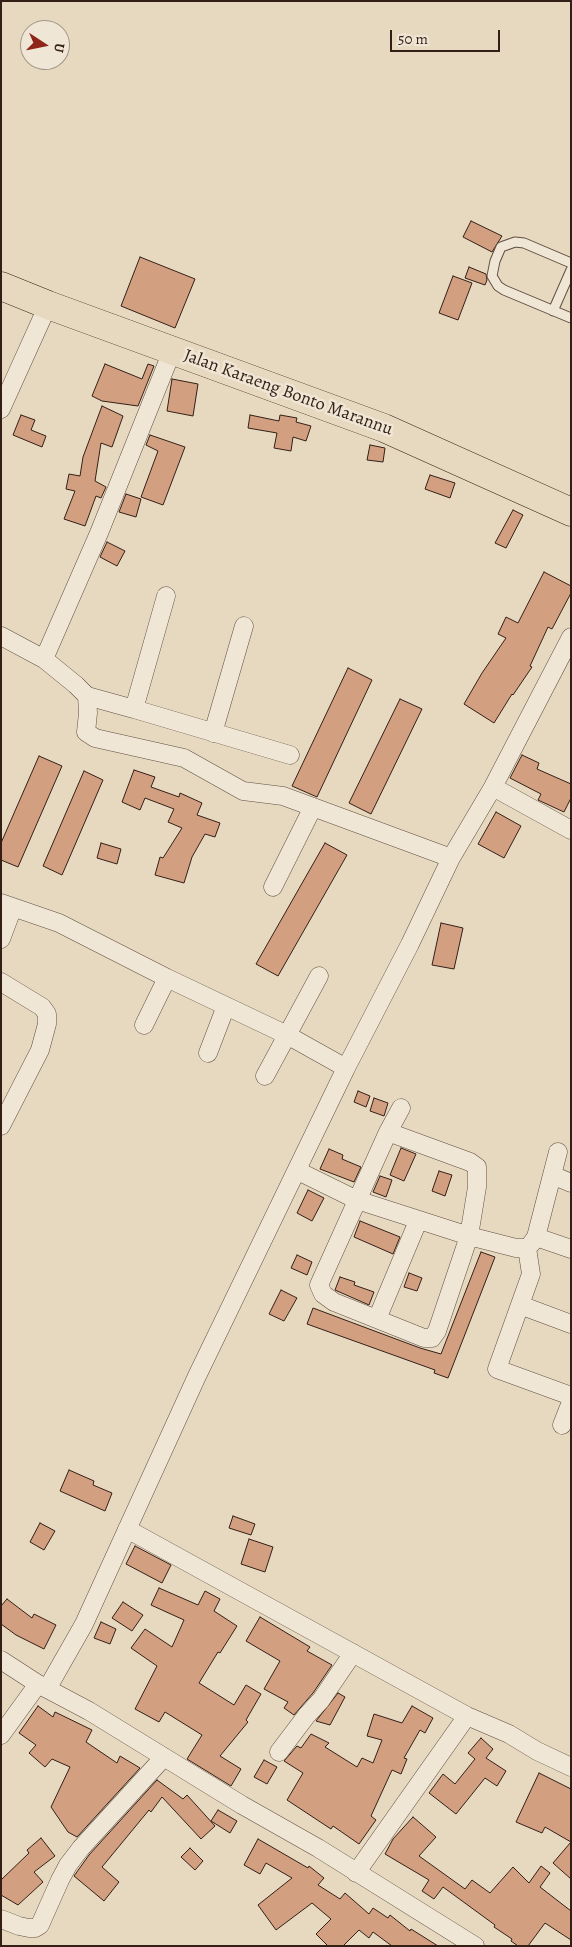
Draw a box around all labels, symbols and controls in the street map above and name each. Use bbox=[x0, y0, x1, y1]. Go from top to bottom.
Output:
north arrow bbox=[20, 20, 70, 70]
scale bar bbox=[392, 20, 502, 52]
text: 50 m bbox=[398, 29, 428, 49]
text: U bbox=[49, 41, 69, 54]
street label: Jalan Karaeng Bonto Marannu bbox=[180, 345, 396, 441]

